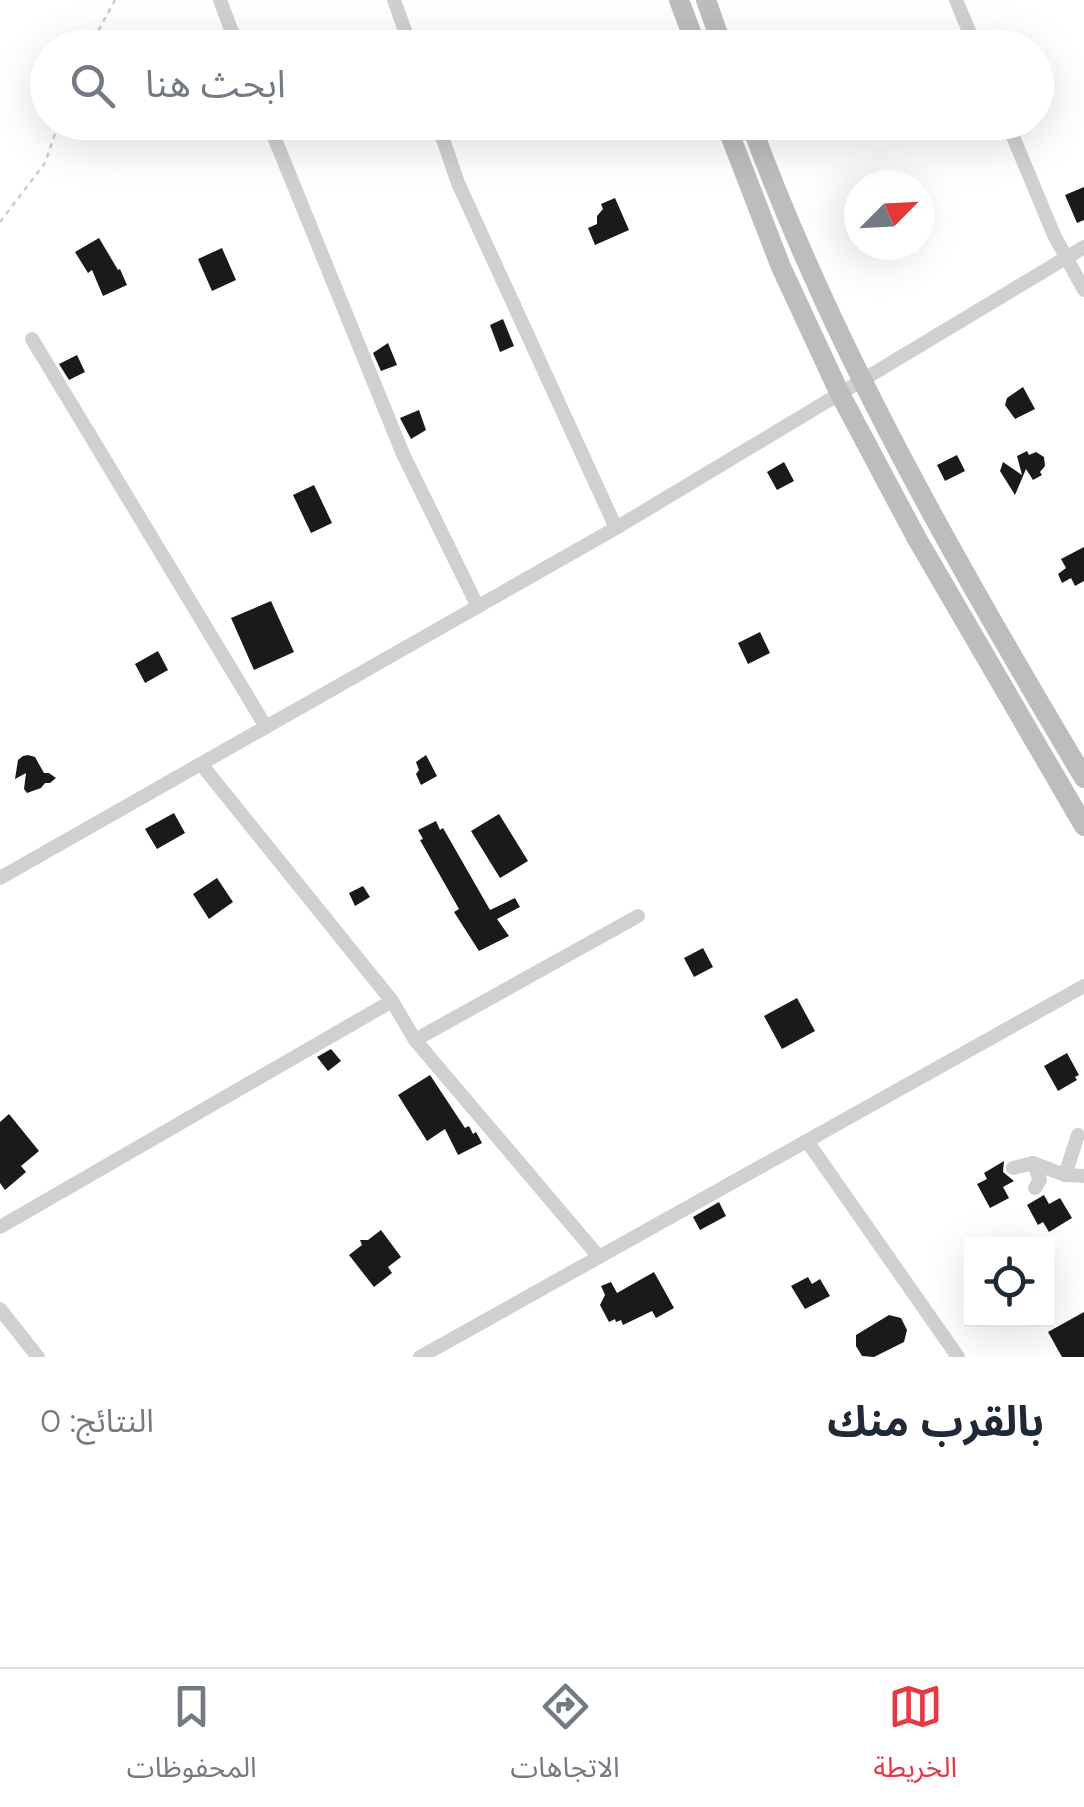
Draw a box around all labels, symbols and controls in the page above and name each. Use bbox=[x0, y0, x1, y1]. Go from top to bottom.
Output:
search box bbox=[30, 30, 1054, 140]
icon: search bbox=[65, 58, 120, 113]
text: ابحث هنا bbox=[145, 60, 286, 107]
north arrow bbox=[844, 170, 934, 260]
map controls bbox=[964, 1237, 1054, 1327]
button: locate bbox=[964, 1237, 1054, 1327]
text: بالقرب منك bbox=[827, 1395, 1044, 1447]
text: النتائج: 0 bbox=[40, 1401, 154, 1440]
tab: المحفوظات bbox=[127, 1679, 257, 1798]
tab: الاتجاهات bbox=[510, 1679, 620, 1798]
tab: الخريطة bbox=[873, 1679, 957, 1798]

